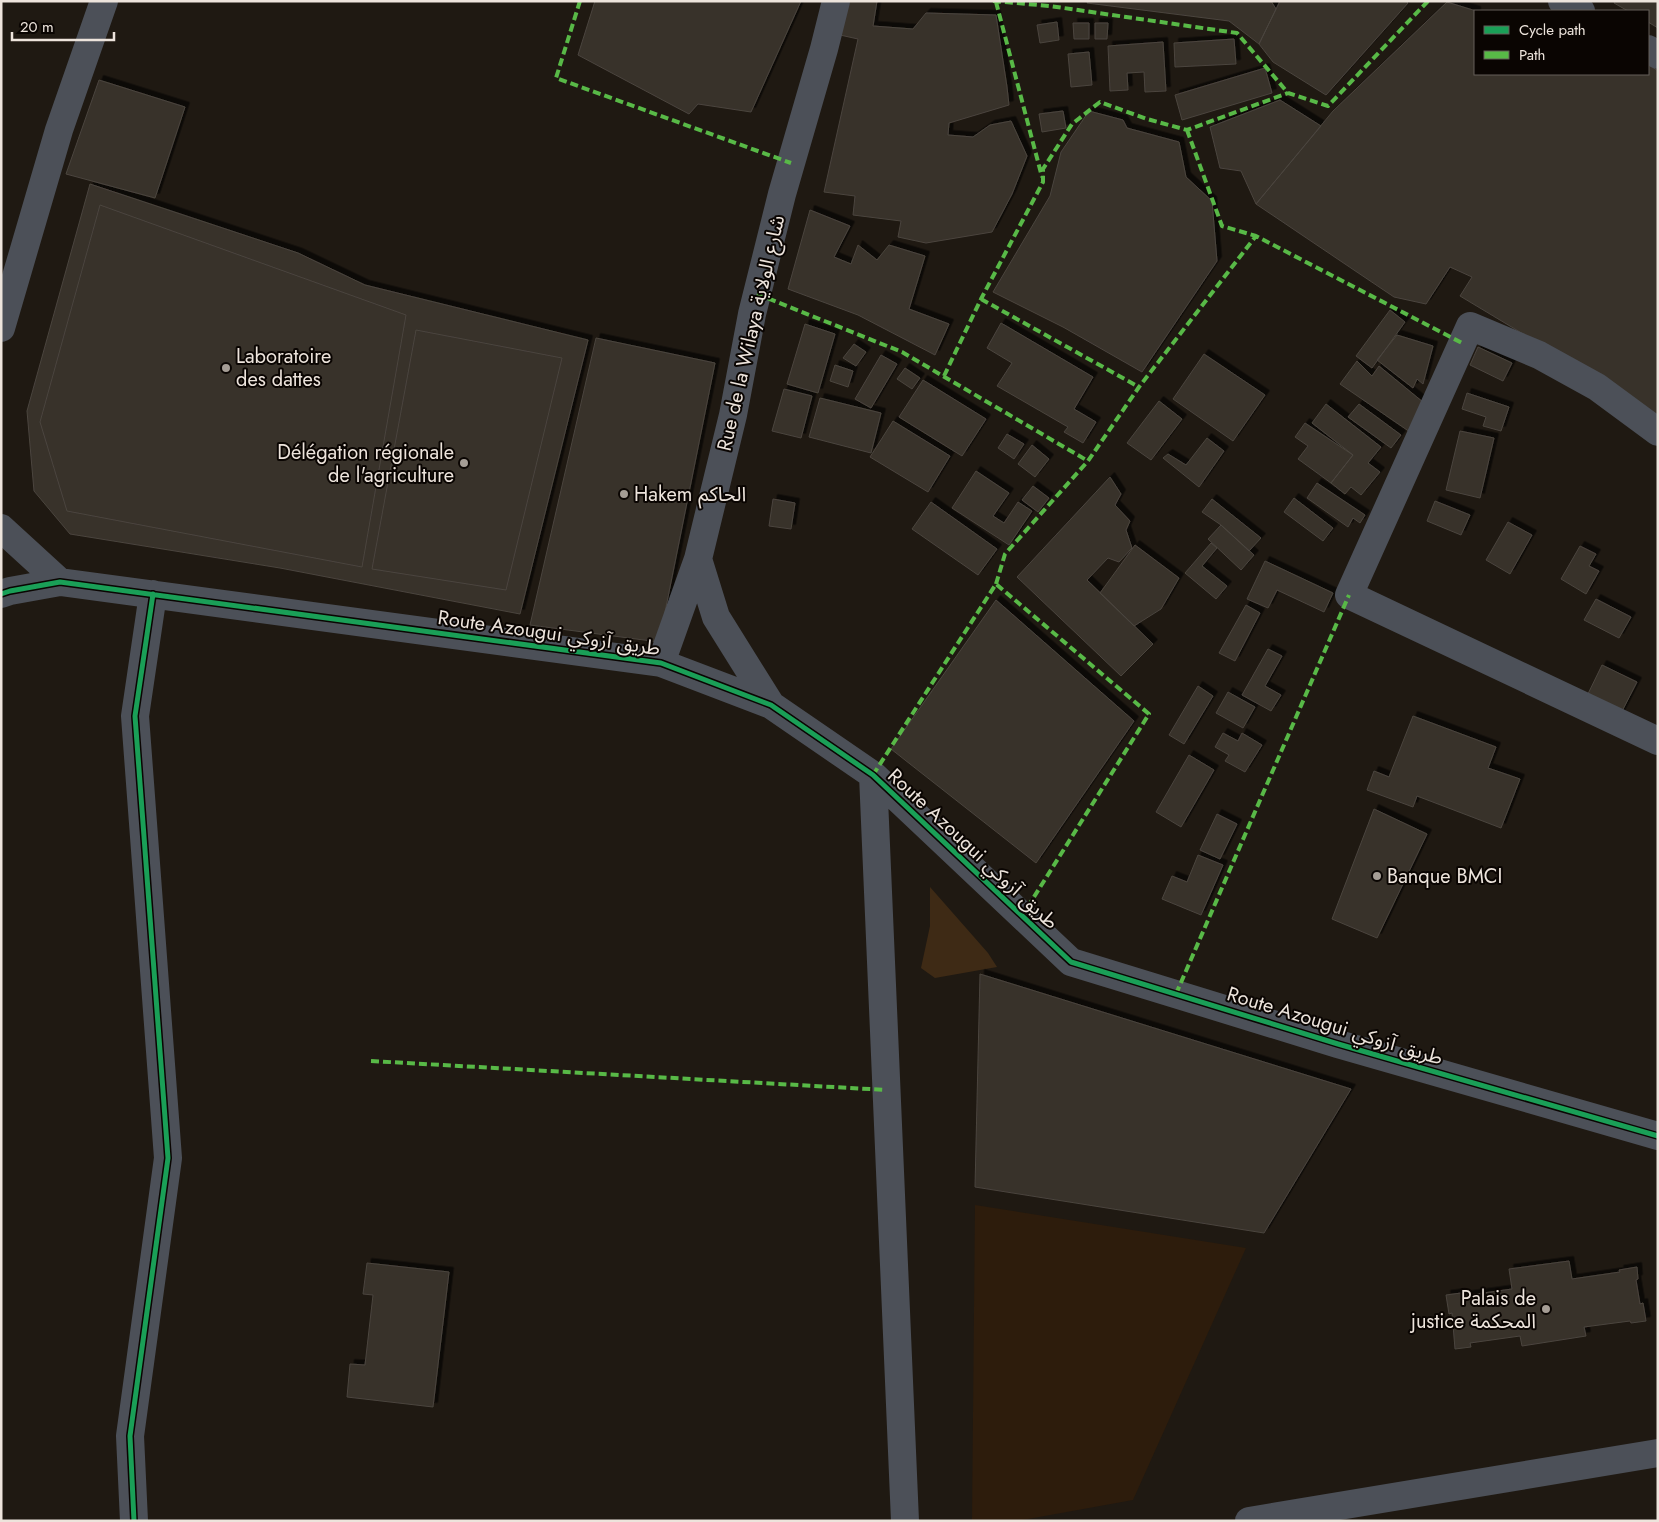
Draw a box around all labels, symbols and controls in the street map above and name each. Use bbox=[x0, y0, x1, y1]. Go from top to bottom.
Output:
scale bar bbox=[12, 10, 115, 42]
legend bbox=[1474, 10, 1649, 75]
text: 20 m bbox=[20, 16, 54, 38]
text: Cycle path bbox=[1519, 19, 1586, 41]
text: Path bbox=[1519, 44, 1545, 66]
street label: Rue de la Wilaya شارع الولاية bbox=[710, 212, 792, 454]
place label: Laboratoire des dattes bbox=[236, 342, 331, 394]
marker: Laboratoire des dattes bbox=[220, 362, 232, 374]
place label: Délégation régionale de l'agriculture bbox=[277, 438, 454, 490]
marker: Délégation régionale de l'agriculture bbox=[458, 457, 470, 469]
place label: Hakem الحاكم bbox=[634, 480, 746, 509]
marker: Hakem الحاكم bbox=[618, 488, 630, 500]
street label: Route Azougui طريق آزوكي bbox=[436, 603, 662, 664]
street label: Route Azougui طريق آزوكي bbox=[881, 762, 1065, 937]
place label: Banque BMCI bbox=[1387, 862, 1502, 891]
marker: Banque BMCI bbox=[1371, 870, 1383, 882]
street label: Route Azougui طريق آزوكي bbox=[1223, 979, 1446, 1073]
place label: Palais de justice المحكمة bbox=[1409, 1284, 1536, 1336]
marker: Palais de justice المحكمة bbox=[1540, 1303, 1552, 1315]

